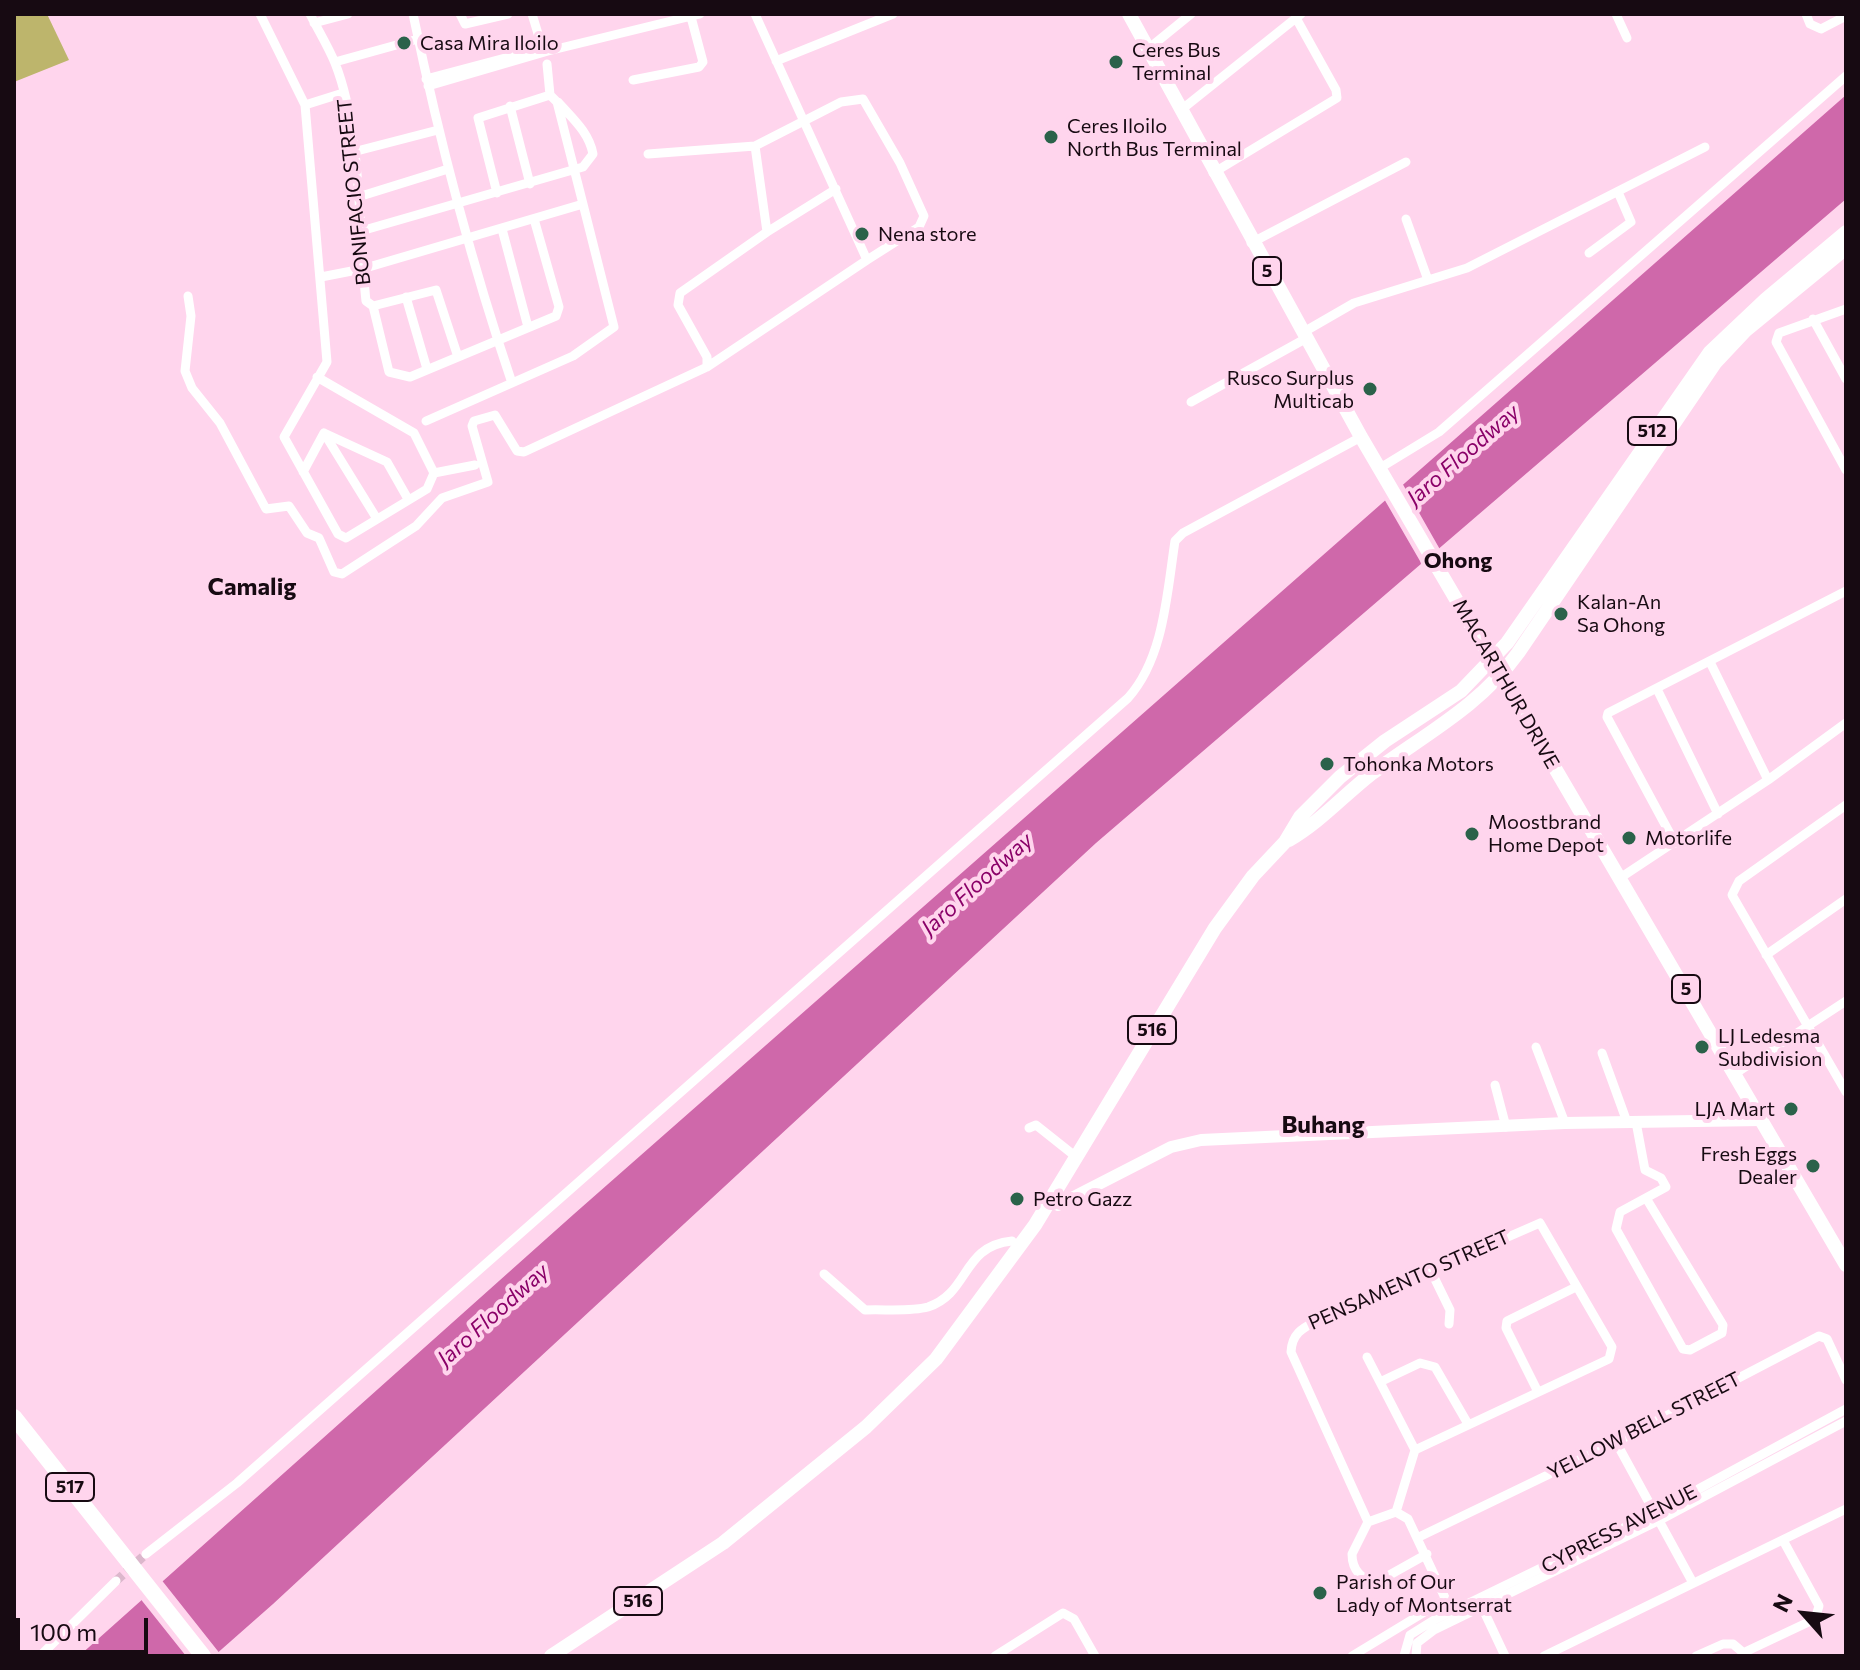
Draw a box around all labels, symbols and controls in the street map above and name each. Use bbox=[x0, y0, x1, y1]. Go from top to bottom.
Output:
place label: Casa Mira Iloilo bbox=[420, 31, 559, 55]
marker: Casa Mira Iloilo bbox=[395, 34, 413, 52]
place label: Ceres Bus Terminal bbox=[1132, 38, 1221, 85]
marker: Ceres Bus Terminal bbox=[1107, 53, 1125, 71]
street label: BONIFACIO STREET bbox=[332, 98, 376, 286]
place label: Ceres Iloilo North Bus Terminal bbox=[1067, 114, 1242, 161]
marker: Ceres Iloilo North Bus Terminal bbox=[1042, 128, 1060, 146]
place label: Nena store bbox=[878, 222, 977, 246]
marker: Nena store bbox=[853, 225, 871, 243]
road number: 5 bbox=[1253, 257, 1281, 285]
place label: Rusco Surplus Multicab bbox=[1227, 366, 1354, 413]
marker: Rusco Surplus Multicab bbox=[1361, 380, 1379, 398]
water label: Jaro Floodway bbox=[1401, 399, 1525, 511]
road number: 512 bbox=[1628, 417, 1676, 445]
district label: Ohong bbox=[1424, 548, 1492, 574]
district label: Camalig bbox=[207, 573, 297, 601]
place label: Kalan-An Sa Ohong bbox=[1577, 590, 1665, 637]
street label: MACARTHUR DRIVE bbox=[1448, 595, 1564, 773]
marker: Kalan-An Sa Ohong bbox=[1552, 605, 1570, 623]
place label: Tohonka Motors bbox=[1343, 752, 1494, 776]
marker: Tohonka Motors bbox=[1318, 755, 1336, 773]
place label: Moostbrand Home Depot bbox=[1488, 810, 1604, 857]
marker: Moostbrand Home Depot bbox=[1463, 825, 1481, 843]
place label: Motorlife bbox=[1645, 826, 1732, 850]
water label: Jaro Floodway bbox=[916, 827, 1038, 941]
marker: Motorlife bbox=[1620, 829, 1638, 847]
road number: 5 bbox=[1672, 975, 1700, 1003]
road number: 516 bbox=[1128, 1016, 1176, 1044]
place label: LJ Ledesma Subdivision bbox=[1718, 1024, 1822, 1071]
marker: LJ Ledesma Subdivision bbox=[1693, 1038, 1711, 1056]
place label: LJA Mart bbox=[1695, 1097, 1775, 1121]
marker: LJA Mart bbox=[1782, 1100, 1800, 1118]
district label: Buhang bbox=[1281, 1111, 1365, 1139]
place label: Fresh Eggs Dealer bbox=[1701, 1142, 1797, 1189]
marker: Fresh Eggs Dealer bbox=[1804, 1157, 1822, 1175]
place label: Petro Gazz bbox=[1033, 1187, 1132, 1211]
marker: Petro Gazz bbox=[1008, 1190, 1026, 1208]
street label: PENSAMENTO STREET bbox=[1305, 1225, 1513, 1335]
water label: Jaro Floodway bbox=[432, 1258, 554, 1372]
street label: YELLOW BELL STREET bbox=[1544, 1367, 1744, 1485]
road number: 517 bbox=[46, 1473, 94, 1501]
street label: CYPRESS AVENUE bbox=[1537, 1479, 1701, 1579]
place label: Parish of Our Lady of Montserrat bbox=[1336, 1570, 1512, 1617]
north arrow bbox=[1764, 1574, 1844, 1654]
marker: Parish of Our Lady of Montserrat bbox=[1311, 1584, 1329, 1602]
road number: 516 bbox=[614, 1587, 662, 1615]
text: N bbox=[1766, 1589, 1798, 1616]
scale bar bbox=[20, 1602, 152, 1652]
text: 100 m bbox=[30, 1617, 97, 1646]

